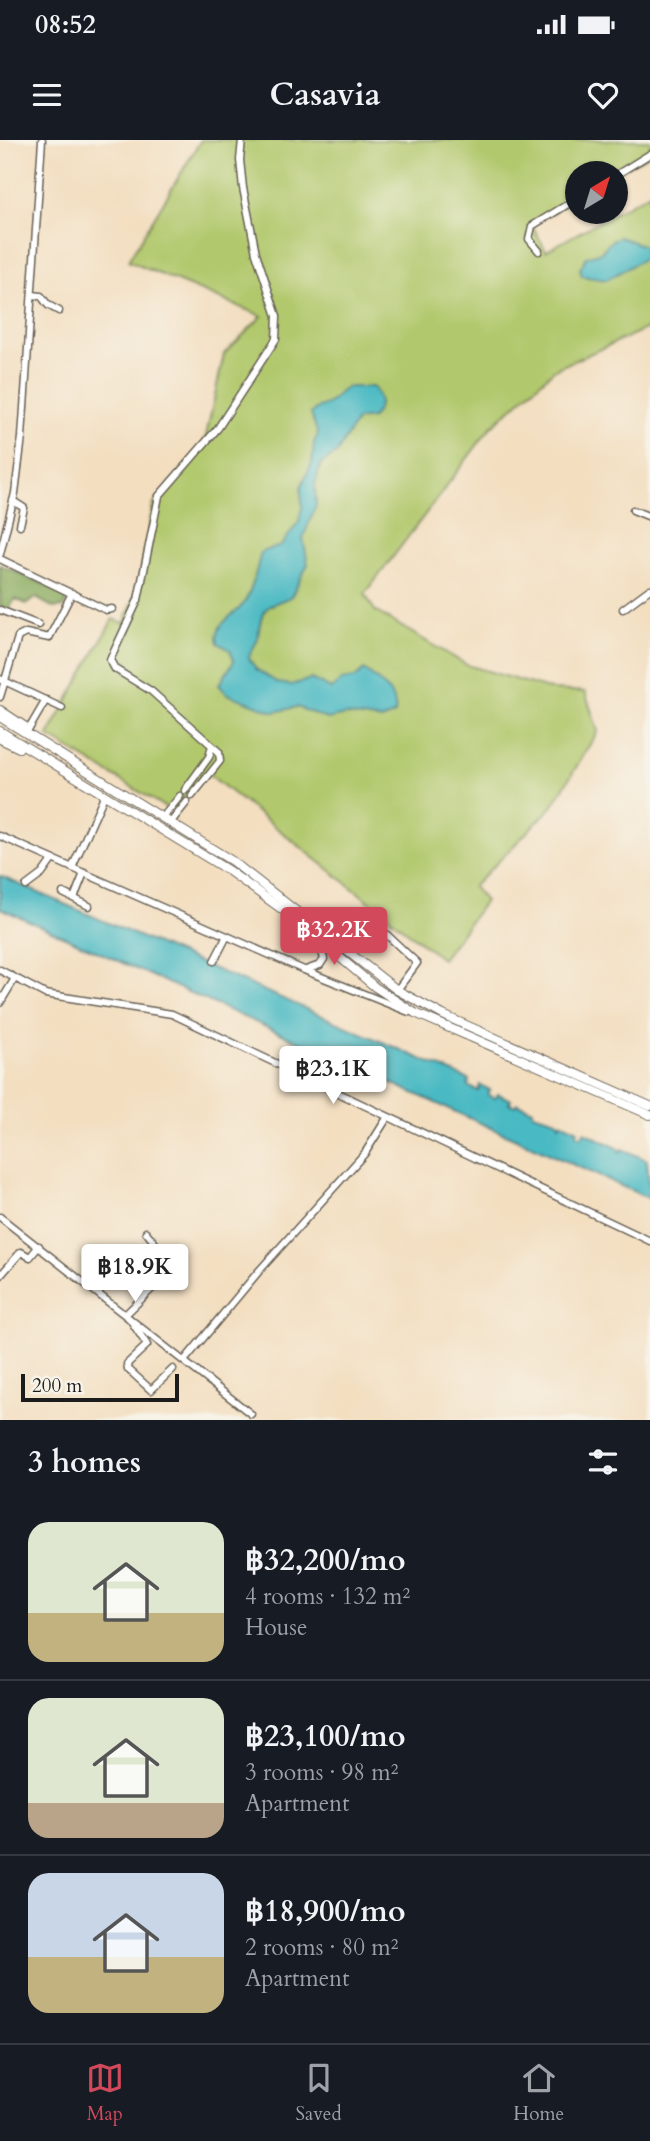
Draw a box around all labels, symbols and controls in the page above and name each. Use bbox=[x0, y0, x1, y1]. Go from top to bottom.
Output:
text: 08:52 bbox=[35, 7, 96, 42]
text: Casavia bbox=[269, 73, 381, 117]
icon: menu bbox=[28, 76, 66, 114]
icon: heart bbox=[584, 76, 622, 114]
north arrow bbox=[565, 161, 628, 224]
map controls bbox=[565, 161, 628, 224]
pin: ฿32.2K bbox=[277, 908, 391, 967]
text: ฿32.2K bbox=[296, 914, 372, 945]
pin: ฿23.1K bbox=[276, 1046, 390, 1106]
text: ฿23.1K bbox=[295, 1053, 371, 1084]
pin: ฿18.9K bbox=[78, 1244, 192, 1304]
text: ฿18.9K bbox=[97, 1251, 173, 1282]
scale bar bbox=[21, 1371, 178, 1403]
text: 200 m bbox=[32, 1373, 82, 1399]
text: 3 homes bbox=[28, 1442, 141, 1483]
icon: filters bbox=[584, 1443, 622, 1481]
text: ฿32,200/mo bbox=[245, 1540, 405, 1581]
icon: home bbox=[84, 1550, 168, 1634]
text: 4 rooms · 132 m² bbox=[245, 1581, 410, 1612]
text: House bbox=[245, 1612, 307, 1643]
text: ฿23,100/mo bbox=[245, 1716, 405, 1757]
icon: home bbox=[84, 1726, 168, 1810]
text: 3 rooms · 98 m² bbox=[245, 1757, 398, 1788]
text: Apartment bbox=[245, 1788, 349, 1819]
text: ฿18,900/mo bbox=[245, 1891, 405, 1932]
icon: home bbox=[84, 1901, 168, 1985]
text: 2 rooms · 80 m² bbox=[245, 1932, 398, 1963]
text: Apartment bbox=[245, 1963, 349, 1994]
tab: Map bbox=[86, 2059, 124, 2127]
tab: Saved bbox=[296, 2059, 342, 2127]
tab: Home bbox=[513, 2059, 564, 2127]

